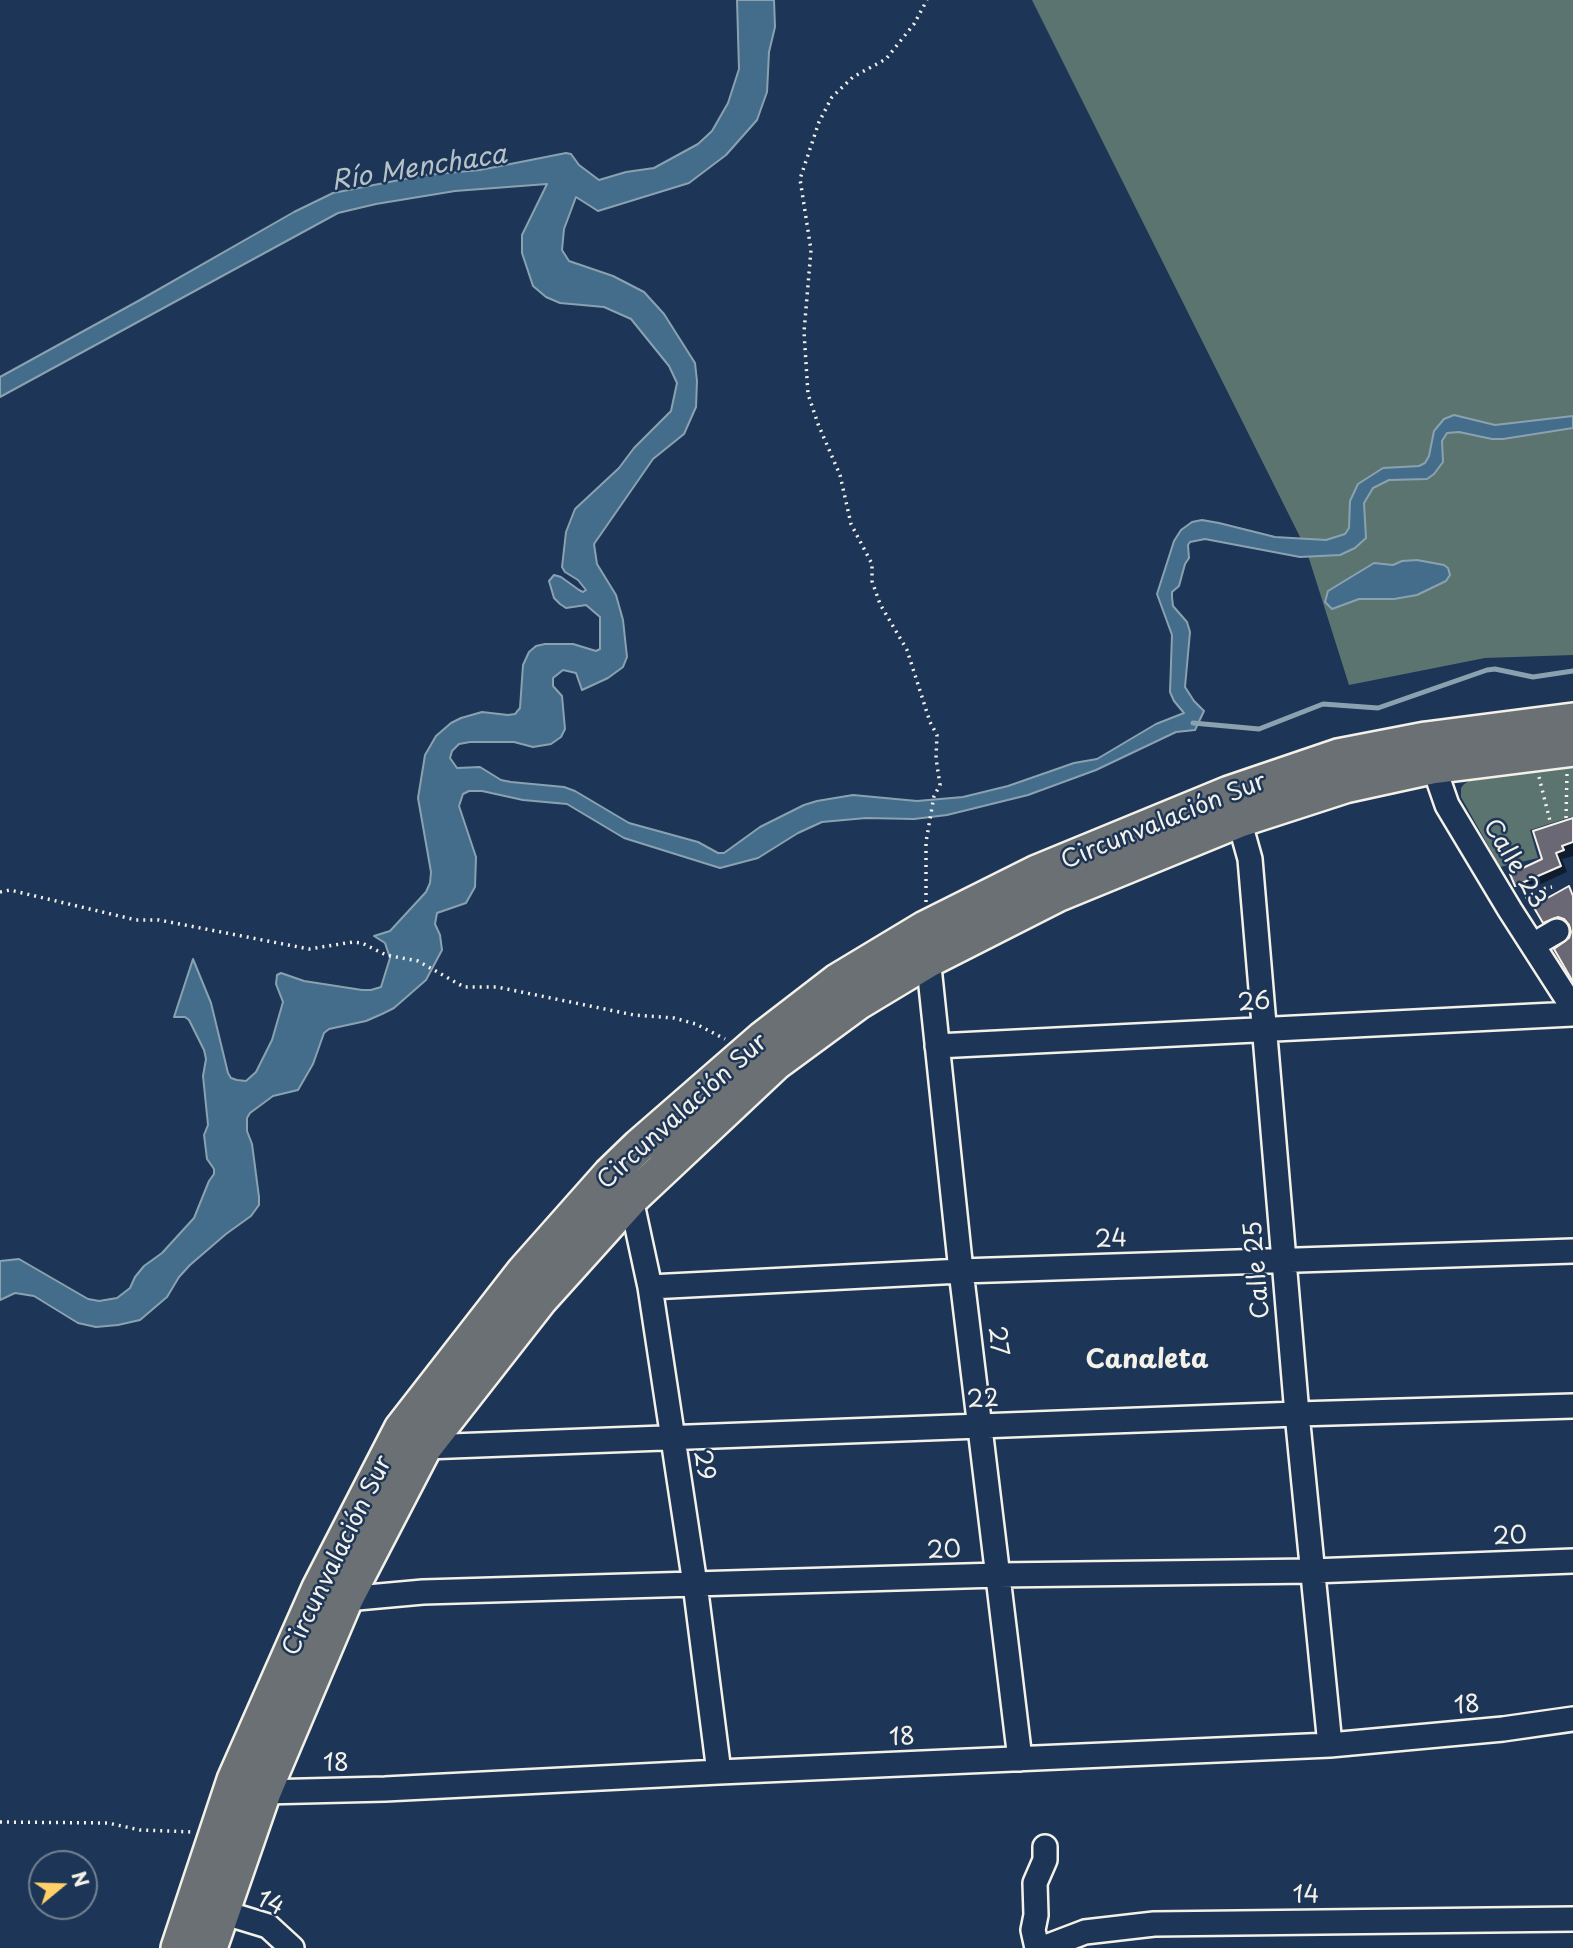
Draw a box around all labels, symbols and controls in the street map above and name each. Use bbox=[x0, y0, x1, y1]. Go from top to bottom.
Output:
water label: Río Menchaca bbox=[329, 140, 509, 198]
street label: Circunvalación Sur bbox=[1057, 768, 1271, 876]
street label: Calle 23 bbox=[1476, 814, 1552, 914]
street label: 26 bbox=[1237, 988, 1271, 1018]
street label: Circunvalación Sur bbox=[592, 1028, 774, 1196]
street label: Calle 25 bbox=[1239, 1220, 1277, 1320]
street label: 24 bbox=[1094, 1225, 1128, 1255]
street label: 27 bbox=[981, 1324, 1013, 1358]
district label: Canaleta bbox=[1086, 1345, 1208, 1377]
street label: 22 bbox=[966, 1385, 1000, 1415]
street label: 29 bbox=[686, 1448, 720, 1482]
street label: Circunvalación Sur bbox=[277, 1451, 399, 1661]
street label: 20 bbox=[1492, 1522, 1528, 1552]
street label: 20 bbox=[926, 1536, 962, 1566]
street label: 18 bbox=[1453, 1691, 1481, 1721]
street label: 18 bbox=[888, 1723, 916, 1753]
street label: 18 bbox=[323, 1749, 349, 1779]
north arrow bbox=[28, 1850, 98, 1920]
text: N bbox=[65, 1867, 97, 1890]
street label: 14 bbox=[1292, 1881, 1320, 1911]
street label: 14 bbox=[252, 1885, 288, 1923]

